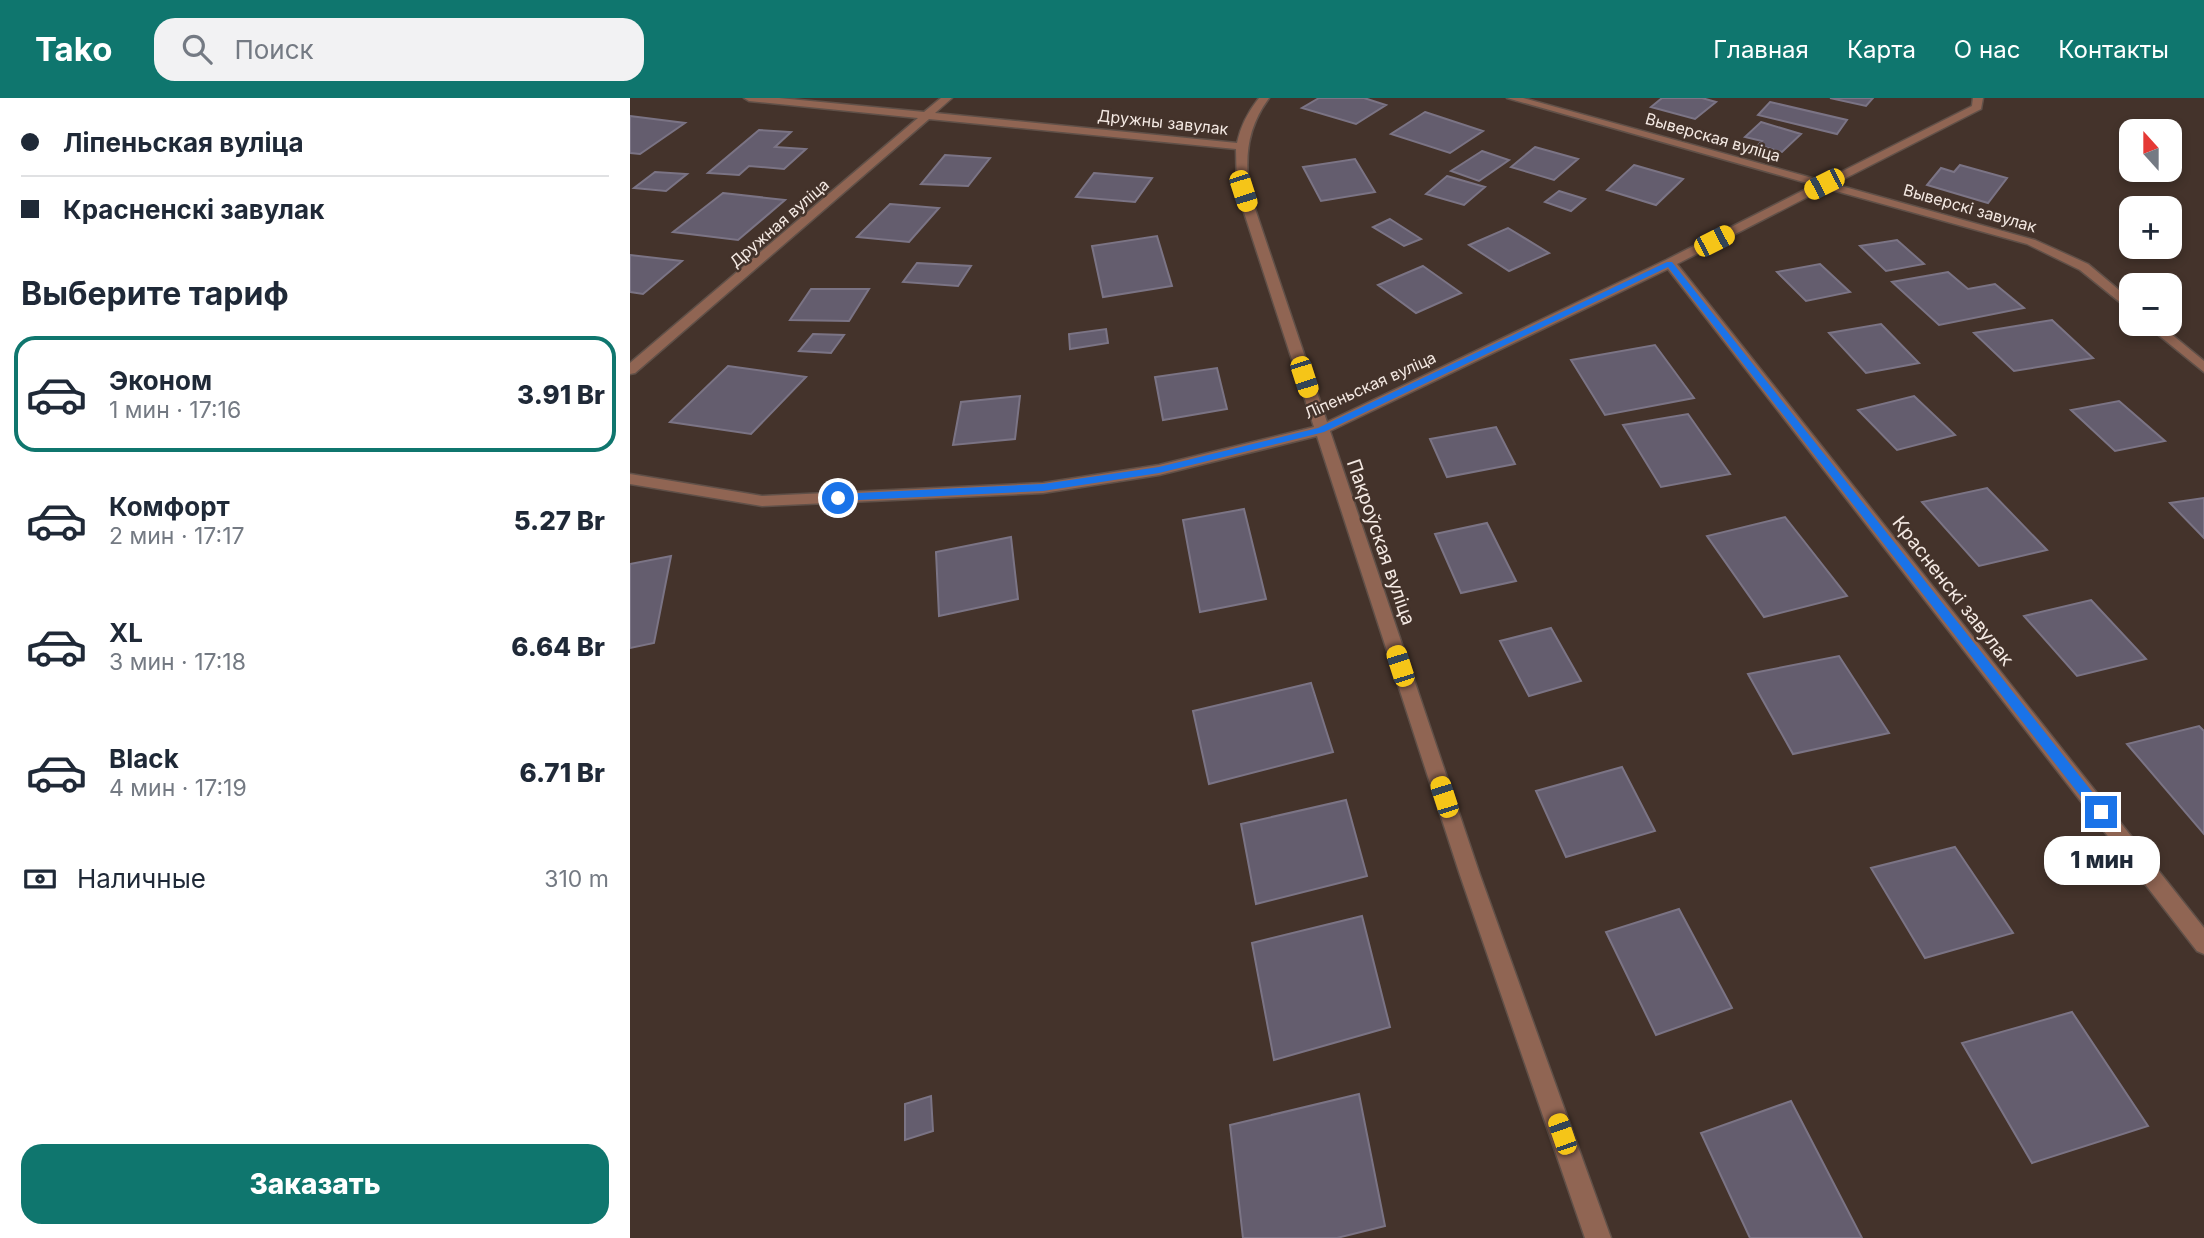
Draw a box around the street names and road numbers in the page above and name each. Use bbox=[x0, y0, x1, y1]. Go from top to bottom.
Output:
street label: Дружны завулак bbox=[1097, 105, 1230, 139]
street label: Выверская вуліца bbox=[1643, 108, 1783, 166]
street label: Дружная вуліца bbox=[725, 174, 833, 272]
street label: Выверскі завулак bbox=[1901, 179, 2039, 237]
street label: Ліпеньская вуліца bbox=[1301, 347, 1439, 423]
street label: Пакроўская вуліца bbox=[1342, 456, 1420, 628]
street label: Красненскі завулак bbox=[1888, 512, 2019, 671]

